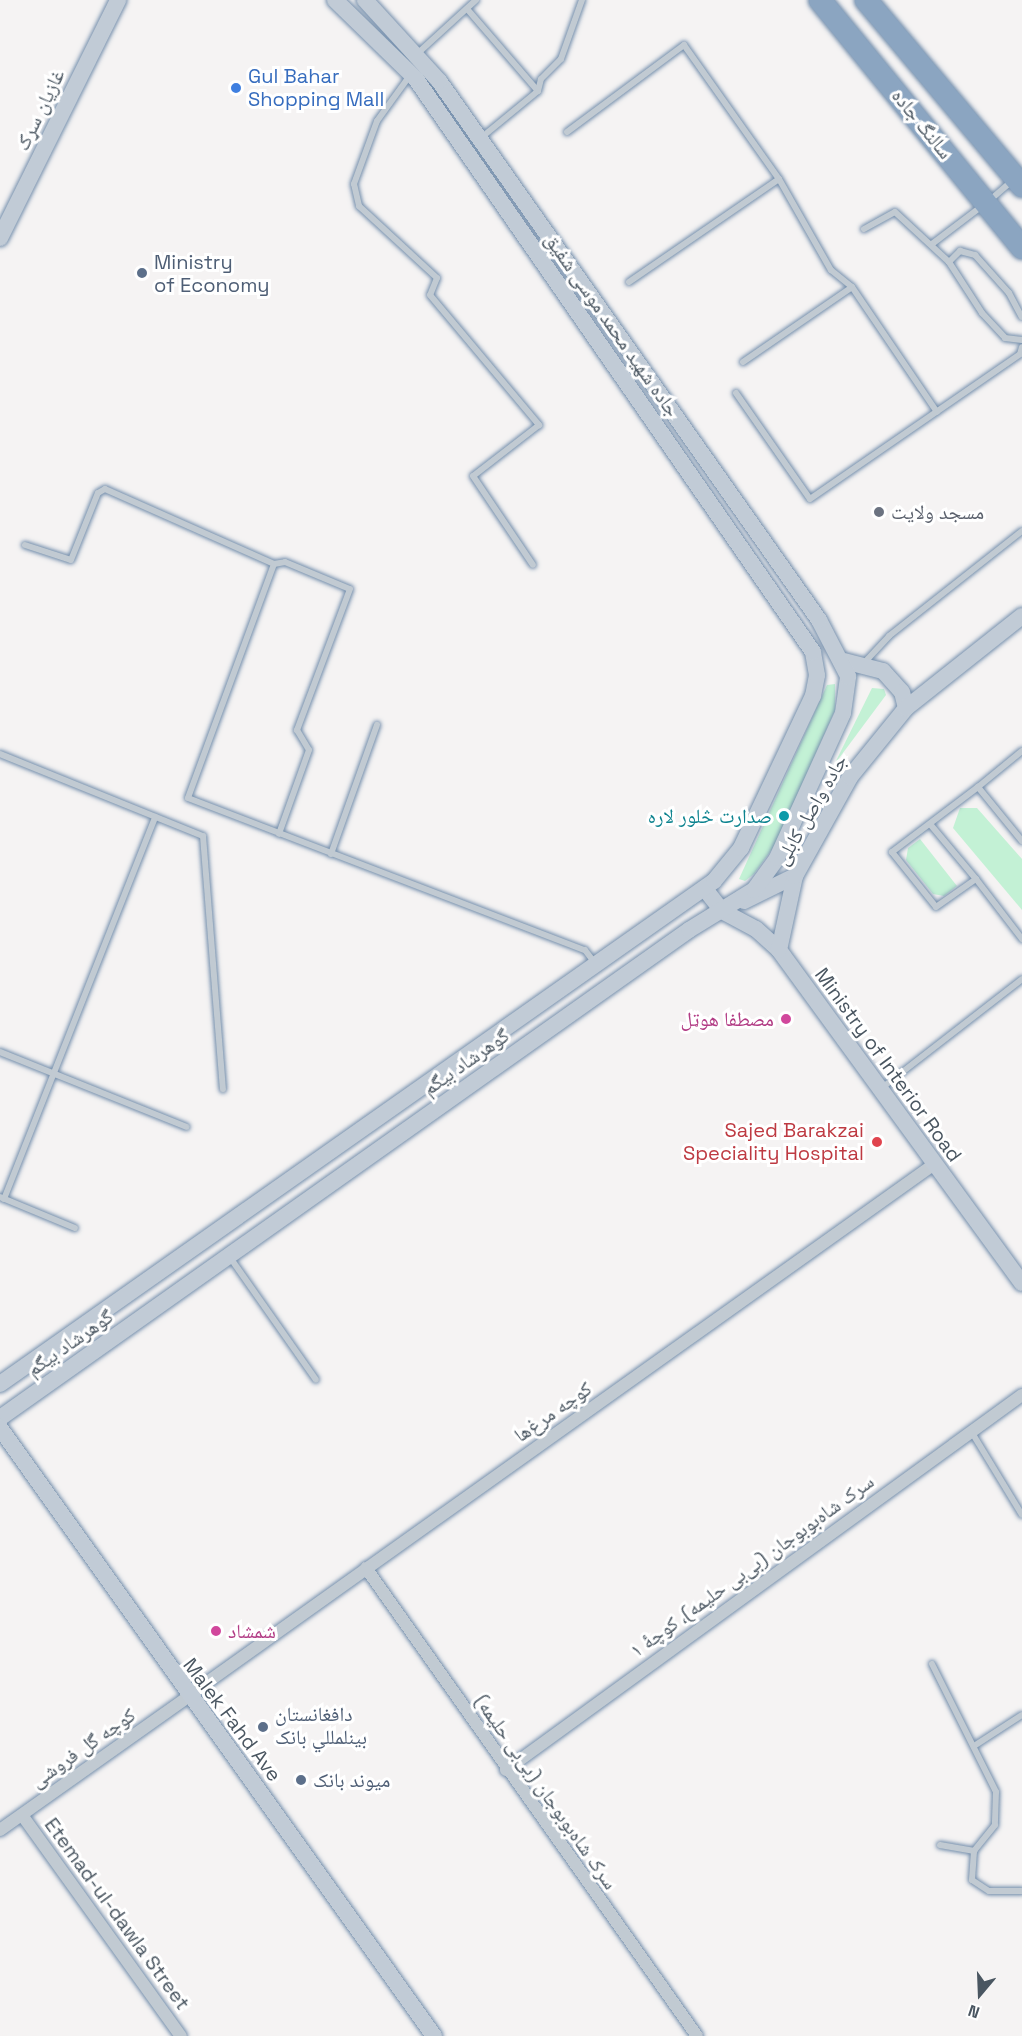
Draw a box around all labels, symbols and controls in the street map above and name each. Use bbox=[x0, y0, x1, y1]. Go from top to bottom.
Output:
place label: Gul Bahar Shopping Mall bbox=[248, 64, 384, 111]
street label: غازیان سړک bbox=[10, 65, 70, 155]
marker: Gul Bahar Shopping Mall bbox=[229, 81, 243, 95]
street label: سالنگ جاده bbox=[887, 84, 957, 164]
street label: جاده شهید محمد موسی شفیق bbox=[539, 229, 685, 421]
place label: Ministry of Economy bbox=[154, 250, 269, 297]
marker: Ministry of Economy bbox=[135, 266, 149, 280]
place label: مسجد ولایت bbox=[891, 500, 984, 524]
marker: مسجد ولایت bbox=[872, 505, 886, 519]
street label: جاده واصل کابلی bbox=[770, 750, 852, 870]
place label: صدارت څلور لاره bbox=[648, 804, 772, 828]
marker: صدارت څلور لاره bbox=[777, 809, 791, 823]
street label: Ministry of Interior Road bbox=[810, 963, 966, 1167]
place label: مصطفا هوټل bbox=[681, 1007, 774, 1031]
marker: مصطفا هوټل bbox=[779, 1012, 793, 1026]
street label: گوهرشاد بیگم bbox=[418, 1023, 514, 1101]
place label: Sajed Barakzai Speciality Hospital bbox=[683, 1118, 864, 1165]
marker: Sajed Barakzai Speciality Hospital bbox=[868, 1133, 886, 1151]
street label: گوهرشاد بیگم bbox=[22, 1304, 118, 1382]
street label: کوچه مرغ‌ها bbox=[510, 1377, 596, 1447]
street label: سرک شاه‌بوبوجان (بی‌بی حلیمه)، کوچۀ ۱ bbox=[625, 1469, 879, 1663]
place label: شمشاد bbox=[228, 1619, 276, 1643]
marker: شمشاد bbox=[209, 1624, 223, 1638]
street label: Malek Fahd Ave bbox=[178, 1654, 286, 1786]
street label: سرک شاه‌بوبوجان (بی‌بی حلیمه) bbox=[470, 1690, 622, 1894]
street label: کوچه گل فروشی bbox=[26, 1703, 140, 1793]
place label: دافغانستان بینلمللي بانک bbox=[275, 1703, 367, 1750]
marker: دافغانستان بینلمللي بانک bbox=[256, 1720, 270, 1734]
place label: میوند بانک bbox=[313, 1768, 390, 1792]
marker: میوند بانک bbox=[294, 1773, 308, 1787]
street label: Etemad-ul-dawla Street bbox=[39, 1813, 195, 2015]
north arrow bbox=[950, 1964, 1010, 2024]
text: N bbox=[965, 2000, 982, 2023]

